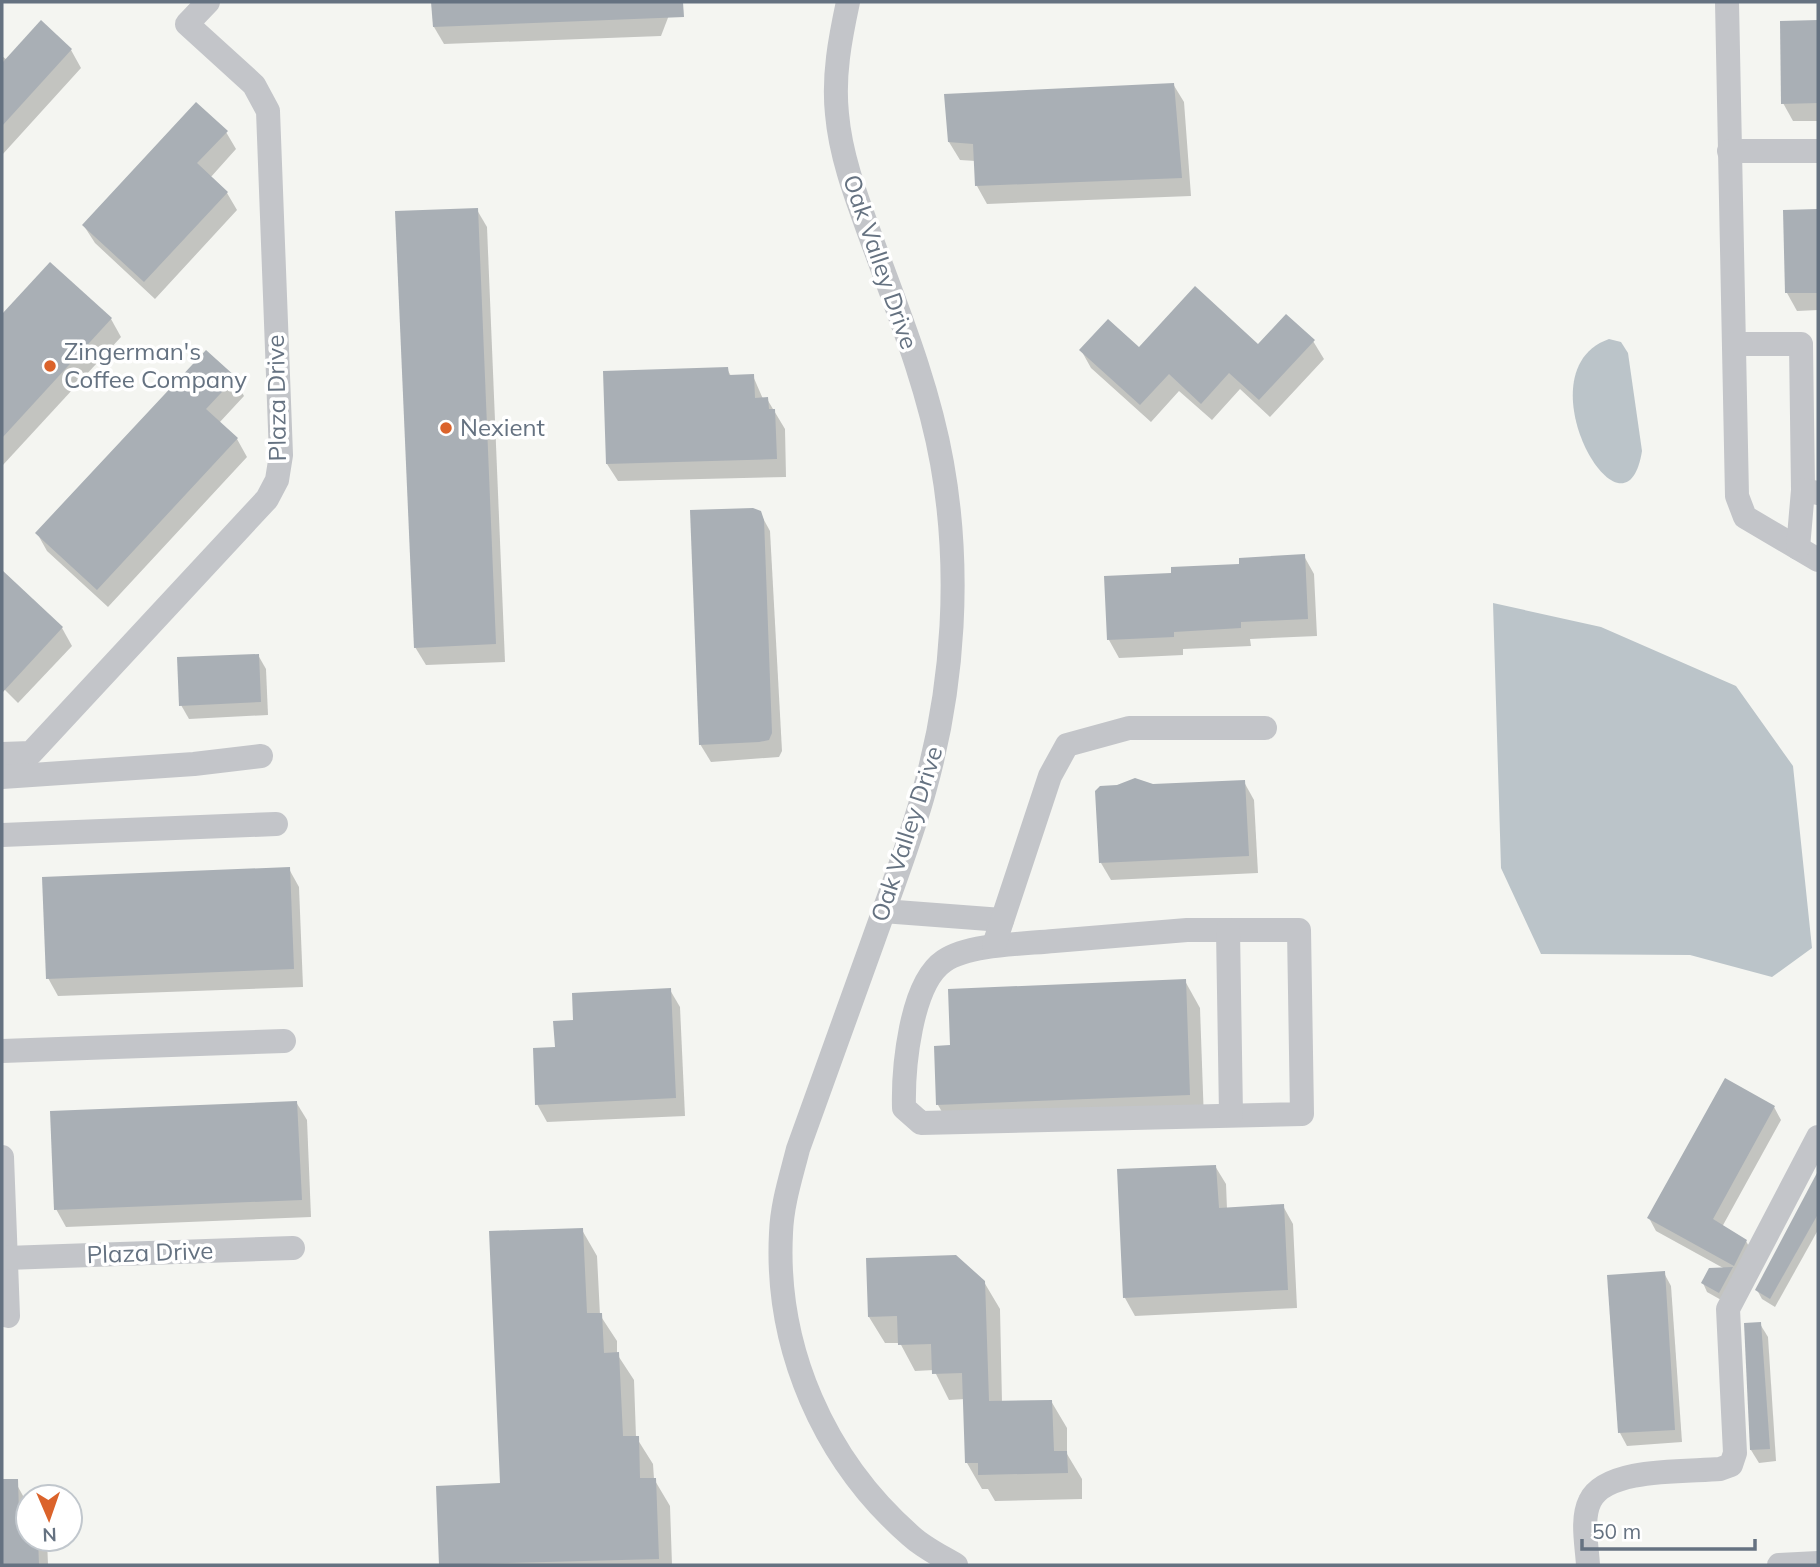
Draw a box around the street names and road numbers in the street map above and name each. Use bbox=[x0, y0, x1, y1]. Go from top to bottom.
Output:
street label: Oak Valley Drive bbox=[837, 170, 925, 353]
street label: Plaza Drive bbox=[260, 334, 292, 462]
street label: Oak Valley Drive bbox=[864, 742, 949, 925]
street label: Plaza Drive bbox=[86, 1235, 214, 1269]

